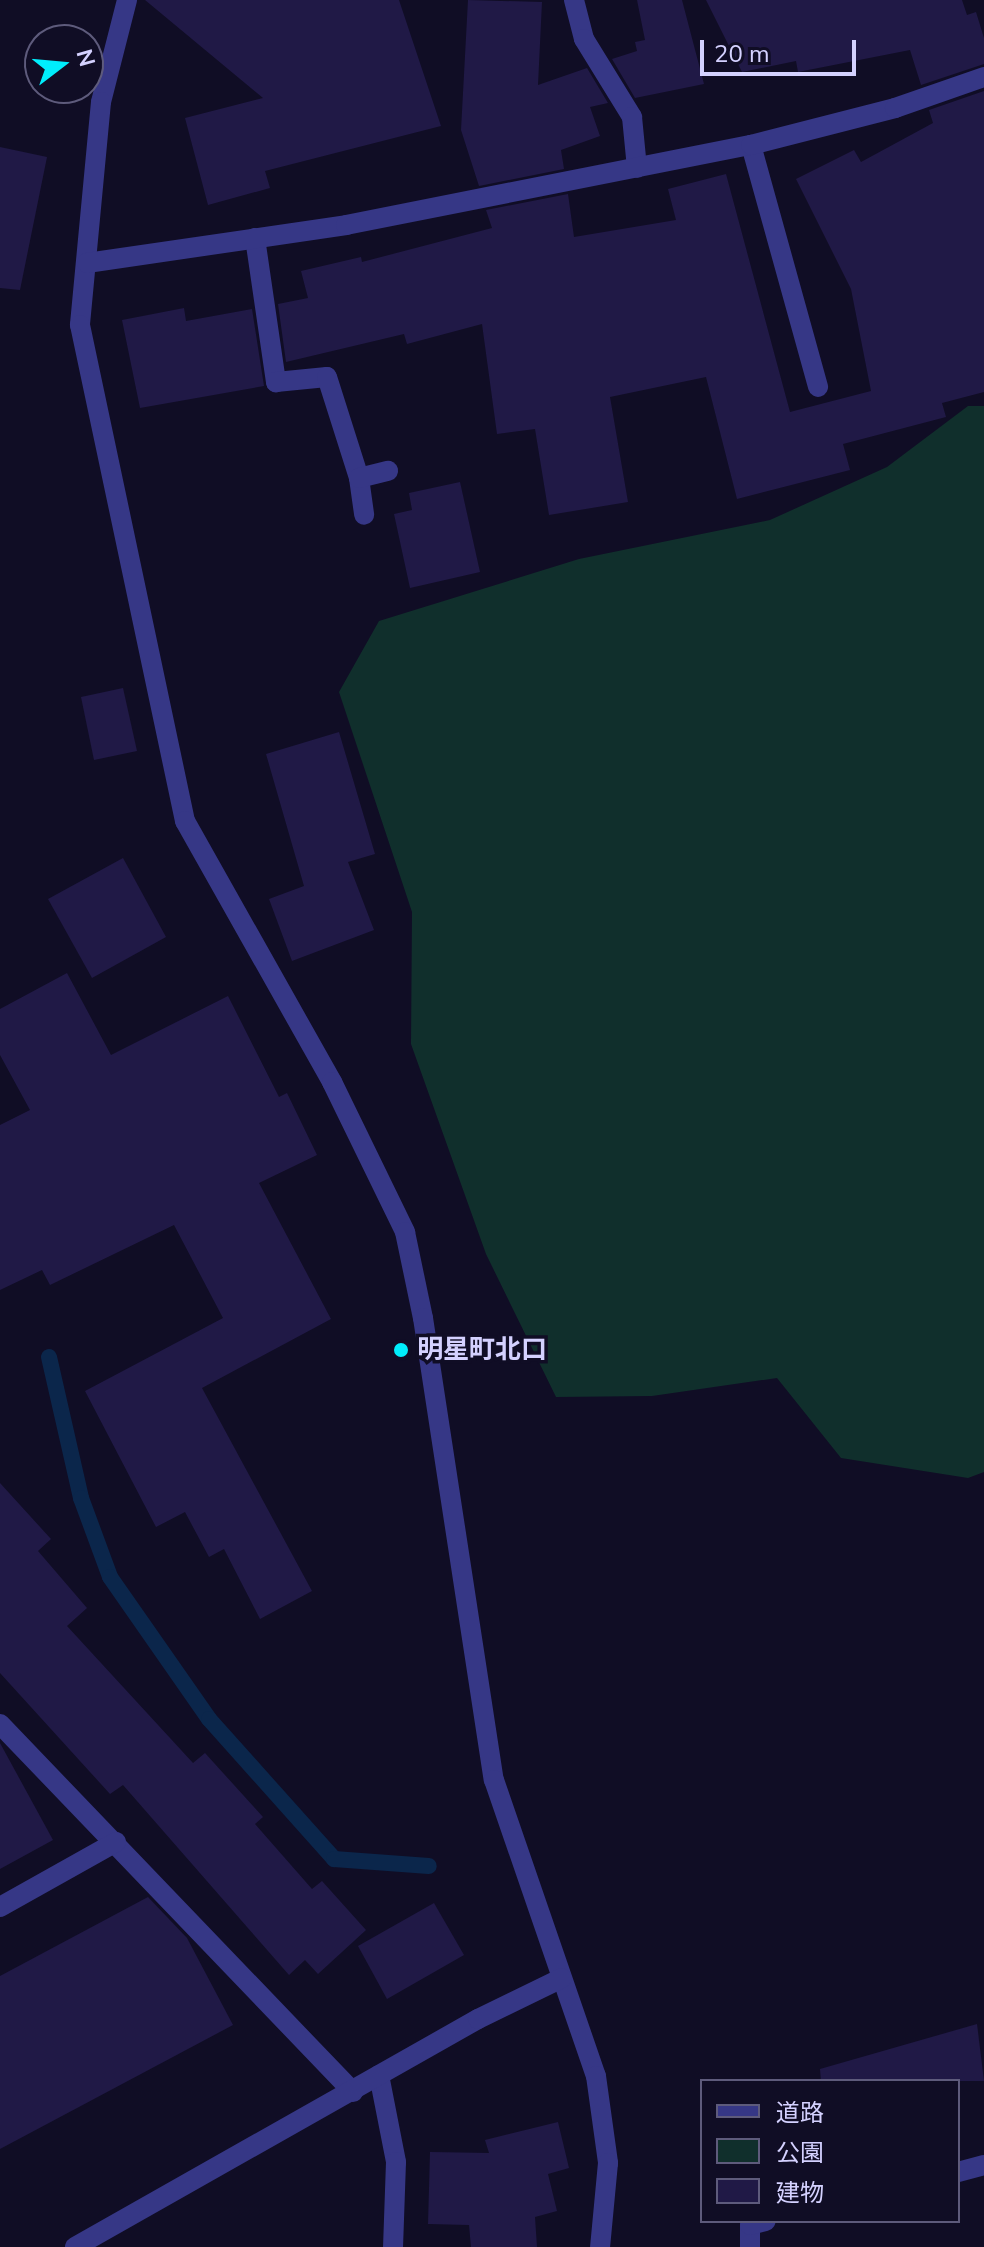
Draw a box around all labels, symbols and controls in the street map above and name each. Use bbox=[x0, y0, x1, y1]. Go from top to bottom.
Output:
north arrow bbox=[24, 24, 104, 104]
scale bar bbox=[704, 24, 860, 74]
text: 20 m bbox=[714, 38, 770, 70]
text: N bbox=[68, 46, 102, 70]
place label: 明星町北口 bbox=[417, 1334, 547, 1366]
marker: 明星町北口 bbox=[392, 1341, 410, 1359]
legend bbox=[700, 2079, 960, 2223]
text: 道路 bbox=[776, 2097, 824, 2129]
text: 公園 bbox=[776, 2137, 824, 2169]
text: 建物 bbox=[776, 2177, 824, 2209]

